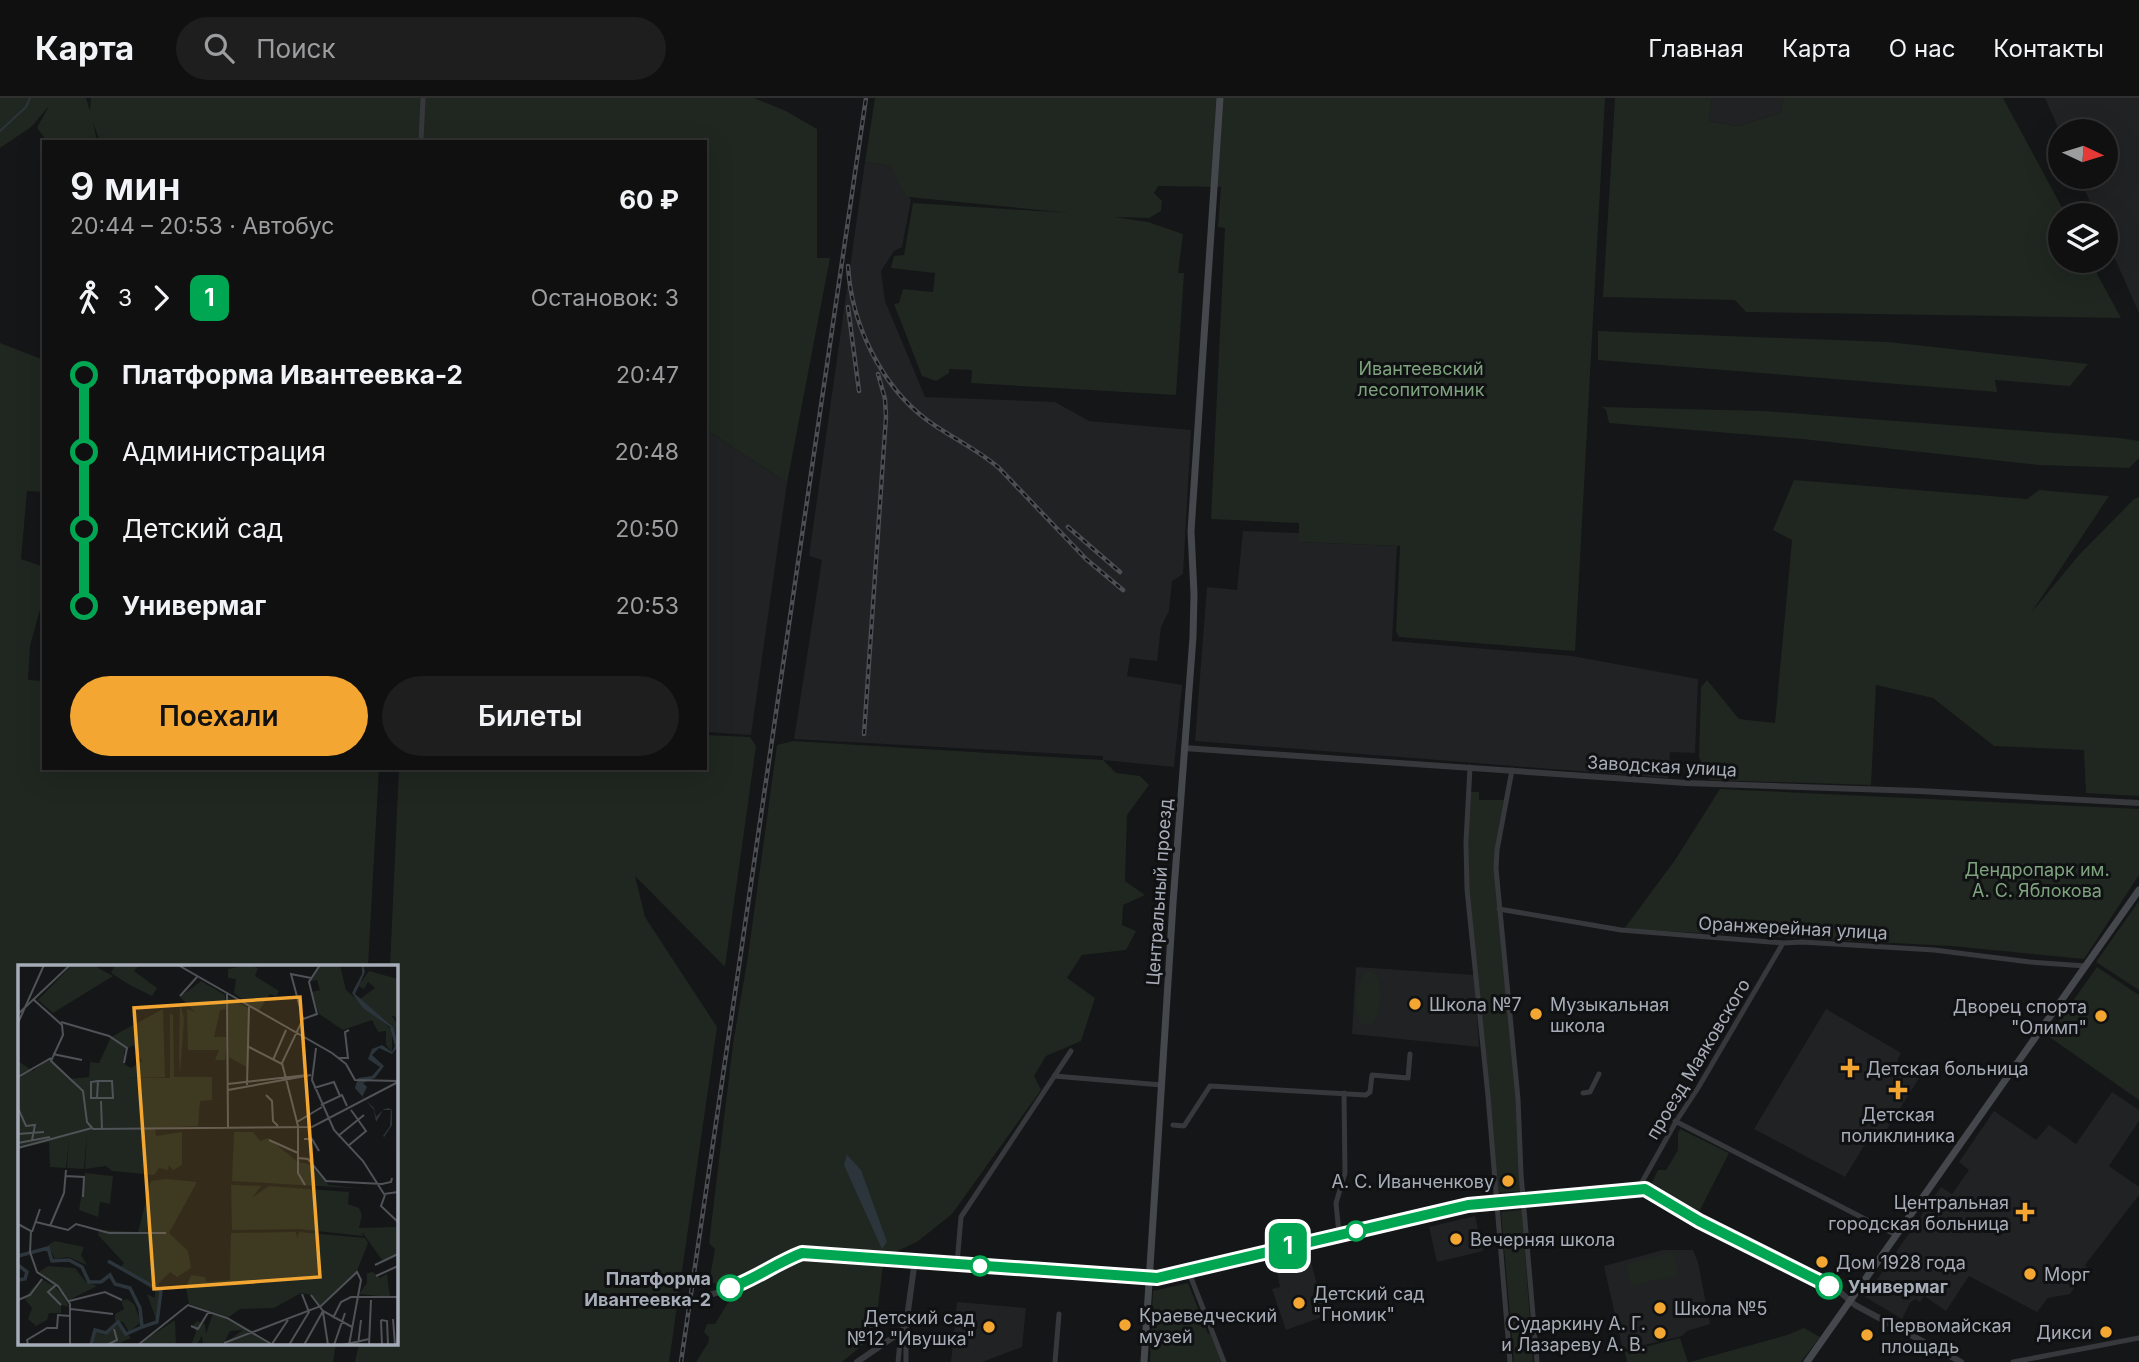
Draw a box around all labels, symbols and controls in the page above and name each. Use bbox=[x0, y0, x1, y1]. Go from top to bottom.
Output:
search box bbox=[176, 17, 666, 80]
text: Карта bbox=[35, 28, 134, 68]
icon: search bbox=[200, 29, 238, 67]
text: Поиск bbox=[256, 33, 335, 64]
text: Главная bbox=[1648, 34, 1744, 63]
text: Карта bbox=[1782, 34, 1851, 63]
text: О нас bbox=[1889, 34, 1955, 63]
text: Контакты bbox=[1993, 34, 2104, 63]
north arrow bbox=[2048, 119, 2118, 189]
map controls bbox=[2048, 119, 2118, 273]
text: 9 мин bbox=[70, 163, 181, 209]
text: 60 ₽ bbox=[619, 184, 679, 215]
button: layers bbox=[2048, 203, 2118, 273]
text: 20:44 – 20:53 · Автобус bbox=[70, 212, 334, 240]
icon: walk bbox=[70, 279, 108, 317]
icon: forward bbox=[142, 279, 180, 317]
text: 1 bbox=[204, 283, 215, 312]
text: 3 bbox=[118, 284, 132, 312]
text: Остановок: 3 bbox=[531, 284, 679, 312]
park label: Ивантеевский лесопитомник bbox=[1358, 358, 1485, 400]
text: Платформа Ивантеевка-2 bbox=[122, 359, 463, 390]
text: 20:47 bbox=[616, 361, 679, 389]
text: Администрация bbox=[122, 436, 326, 467]
text: 20:48 bbox=[615, 438, 679, 466]
text: Детский сад bbox=[122, 513, 283, 544]
text: 20:50 bbox=[615, 515, 679, 543]
text: Универмаг bbox=[122, 590, 266, 621]
text: 20:53 bbox=[616, 592, 679, 620]
button: Поехали bbox=[70, 676, 368, 756]
button: Билеты bbox=[382, 676, 679, 756]
street label: Заводская улица bbox=[1587, 752, 1737, 780]
street label: Центральный проезд bbox=[1142, 798, 1176, 986]
park label: Дендропарк им. А. С. Яблокова bbox=[1964, 859, 2110, 901]
street label: Оранжерейная улица bbox=[1698, 913, 1888, 943]
inset map bbox=[18, 965, 397, 1344]
street label: проезд Маяковского bbox=[1642, 975, 1754, 1143]
place label: Школа №7 bbox=[1429, 994, 1522, 1015]
place label: Музыкальная школа bbox=[1550, 994, 1669, 1036]
marker: Школа №7 bbox=[1407, 996, 1423, 1012]
place label: Дворец спорта "Олимп" bbox=[1953, 996, 2087, 1038]
marker: Музыкальная школа bbox=[1528, 1006, 1544, 1022]
marker: Дворец спорта "Олимп" bbox=[2093, 1008, 2109, 1024]
marker: Детская больница bbox=[1840, 1058, 1860, 1078]
place label: Детская больница bbox=[1866, 1058, 2029, 1079]
marker: Детская поликлиника bbox=[1888, 1080, 1908, 1100]
place label: Детская поликлиника bbox=[1841, 1104, 1955, 1146]
place label: А. С. Иванченкову bbox=[1331, 1171, 1494, 1192]
marker: А. С. Иванченкову bbox=[1500, 1173, 1516, 1189]
place label: Центральная городская больница bbox=[1828, 1192, 2009, 1234]
marker: Центральная городская больница bbox=[2015, 1202, 2035, 1222]
unlabelled marker bbox=[1346, 1221, 1366, 1241]
line badge: 1 bbox=[1265, 1223, 1311, 1269]
place label: Вечерняя школа bbox=[1470, 1229, 1615, 1250]
text: 1 bbox=[1283, 1231, 1293, 1260]
marker: Вечерняя школа bbox=[1448, 1231, 1464, 1247]
place label: Дом 1928 года bbox=[1836, 1252, 1966, 1273]
marker: Дом 1928 года bbox=[1814, 1254, 1830, 1270]
unlabelled marker bbox=[970, 1256, 990, 1276]
place label: Морг bbox=[2044, 1264, 2090, 1285]
marker: Морг bbox=[2022, 1266, 2038, 1282]
place label: Платформа Ивантеевка-2 bbox=[584, 1268, 711, 1310]
marker: Универмаг bbox=[1816, 1273, 1842, 1299]
marker: Платформа Ивантеевка-2 bbox=[717, 1275, 743, 1301]
place label: Универмаг bbox=[1848, 1276, 1948, 1297]
place label: Детский сад "Гномик" bbox=[1313, 1283, 1425, 1325]
marker: Детский сад "Гномик" bbox=[1291, 1295, 1307, 1311]
place label: Школа №5 bbox=[1674, 1298, 1768, 1319]
marker: Школа №5 bbox=[1652, 1300, 1668, 1316]
place label: Краеведческий музей bbox=[1139, 1305, 1277, 1347]
place label: Детский сад №12 "Ивушка" bbox=[847, 1307, 975, 1349]
place label: Сударкину А. Г. и Лазареву А. В. bbox=[1501, 1313, 1646, 1355]
place label: Первомайская площадь bbox=[1881, 1315, 2012, 1357]
marker: Краеведческий музей bbox=[1117, 1317, 1133, 1333]
marker: Детский сад №12 "Ивушка" bbox=[981, 1319, 997, 1335]
place label: Дикси bbox=[2036, 1322, 2092, 1343]
marker: Дикси bbox=[2098, 1324, 2114, 1340]
marker: Сударкину А. Г. и Лазареву А. В. bbox=[1652, 1325, 1668, 1341]
marker: Первомайская площадь bbox=[1859, 1327, 1875, 1343]

